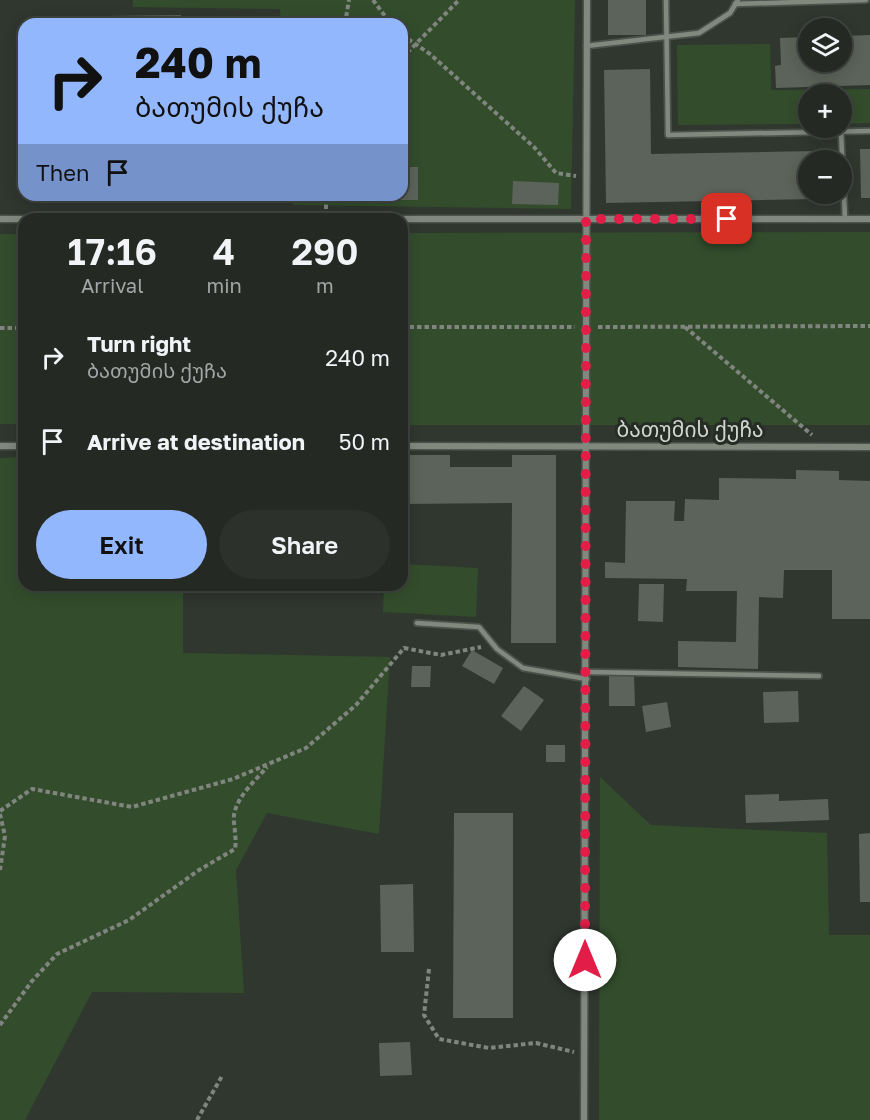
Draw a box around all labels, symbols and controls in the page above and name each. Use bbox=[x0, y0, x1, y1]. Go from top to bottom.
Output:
map controls bbox=[798, 18, 852, 204]
button: layers bbox=[798, 18, 852, 72]
text: 240 m bbox=[135, 37, 261, 87]
icon: right bbox=[36, 42, 114, 120]
button: + bbox=[798, 84, 852, 138]
text: ბათუმის ქუჩა bbox=[135, 91, 324, 123]
button: − bbox=[798, 150, 852, 204]
icon: arrive bbox=[101, 156, 134, 189]
text: Then bbox=[36, 159, 89, 186]
pin bbox=[701, 193, 752, 244]
icon: arrive bbox=[710, 202, 743, 235]
text: 17:16 bbox=[68, 230, 157, 273]
text: 4 bbox=[213, 230, 235, 273]
text: 290 bbox=[291, 230, 358, 273]
text: Arrival bbox=[81, 273, 144, 297]
text: min bbox=[206, 273, 242, 297]
text: m bbox=[316, 273, 334, 297]
text: Turn right bbox=[87, 330, 191, 357]
icon: right bbox=[36, 341, 69, 374]
text: 240 m bbox=[325, 344, 390, 371]
text: ბათუმის ქუჩა bbox=[87, 358, 227, 382]
street label: ბათუმის ქუჩა bbox=[617, 416, 764, 442]
icon: arrive bbox=[36, 425, 69, 458]
text: Arrive at destination bbox=[87, 428, 305, 455]
text: 50 m bbox=[339, 428, 390, 455]
button: Exit bbox=[36, 510, 207, 579]
button: Share bbox=[219, 510, 390, 579]
position arrow bbox=[553, 928, 617, 992]

